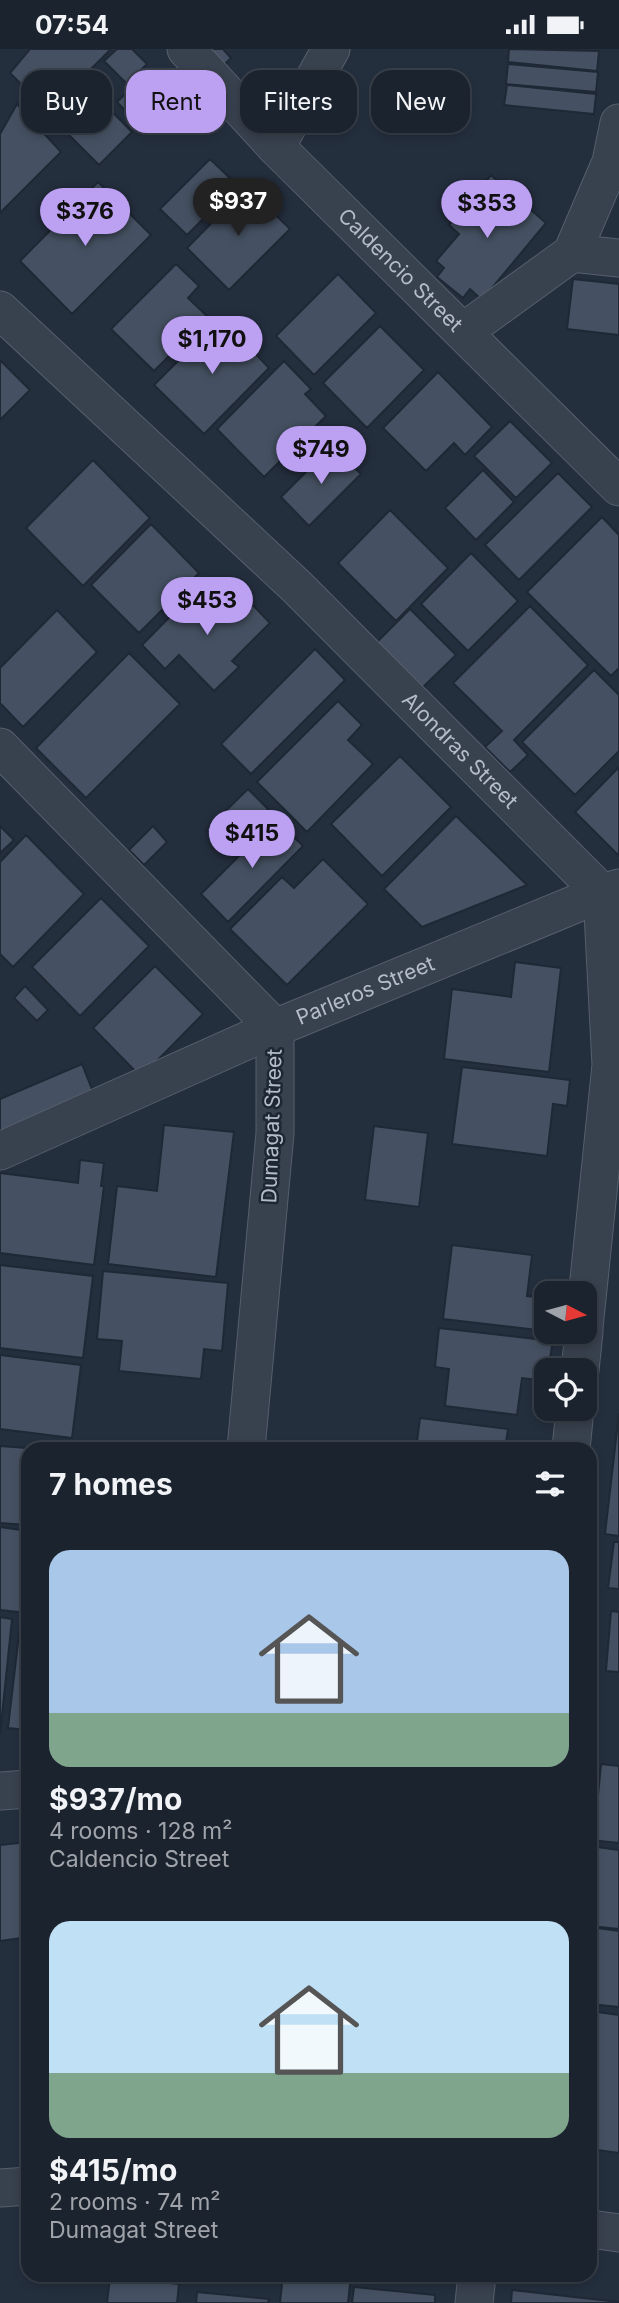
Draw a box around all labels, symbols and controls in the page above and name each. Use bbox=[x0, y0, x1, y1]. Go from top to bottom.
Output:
text: 07:54 bbox=[35, 9, 109, 40]
chip: Buy bbox=[21, 70, 112, 133]
chip: Rent bbox=[126, 70, 226, 133]
chip: Filters bbox=[240, 70, 357, 133]
chip: New bbox=[371, 70, 470, 133]
pin: $937 bbox=[197, 179, 279, 238]
pin: $353 bbox=[446, 181, 528, 240]
text: $937 bbox=[209, 187, 267, 215]
pin: $376 bbox=[44, 189, 126, 248]
text: $353 bbox=[457, 189, 517, 217]
text: $376 bbox=[56, 197, 114, 225]
street label: Caldencio Street bbox=[333, 203, 468, 337]
pin: $1,170 bbox=[155, 317, 269, 376]
text: $1,170 bbox=[177, 325, 247, 353]
pin: $749 bbox=[280, 427, 362, 486]
text: $749 bbox=[292, 435, 350, 463]
pin: $453 bbox=[166, 577, 248, 637]
text: $453 bbox=[177, 586, 237, 614]
street label: Alondras Street bbox=[397, 687, 523, 813]
pin: $415 bbox=[211, 811, 293, 870]
text: $415 bbox=[225, 819, 279, 847]
street label: Parleros Street bbox=[292, 951, 438, 1030]
street label: Dumagat Street bbox=[256, 1048, 287, 1204]
north arrow bbox=[534, 1281, 597, 1344]
map controls bbox=[534, 1281, 597, 1421]
button: locate bbox=[534, 1358, 597, 1421]
icon: filters bbox=[531, 1465, 569, 1503]
text: 7 homes bbox=[49, 1466, 173, 1502]
icon: home bbox=[246, 1596, 372, 1722]
text: $937/mo bbox=[49, 1781, 182, 1817]
text: 4 rooms · 128 m² bbox=[49, 1817, 232, 1845]
text: Caldencio Street bbox=[49, 1845, 229, 1873]
icon: home bbox=[246, 1967, 372, 2093]
text: $415/mo bbox=[49, 2152, 177, 2188]
text: 2 rooms · 74 m² bbox=[49, 2188, 221, 2216]
text: Dumagat Street bbox=[49, 2216, 218, 2244]

